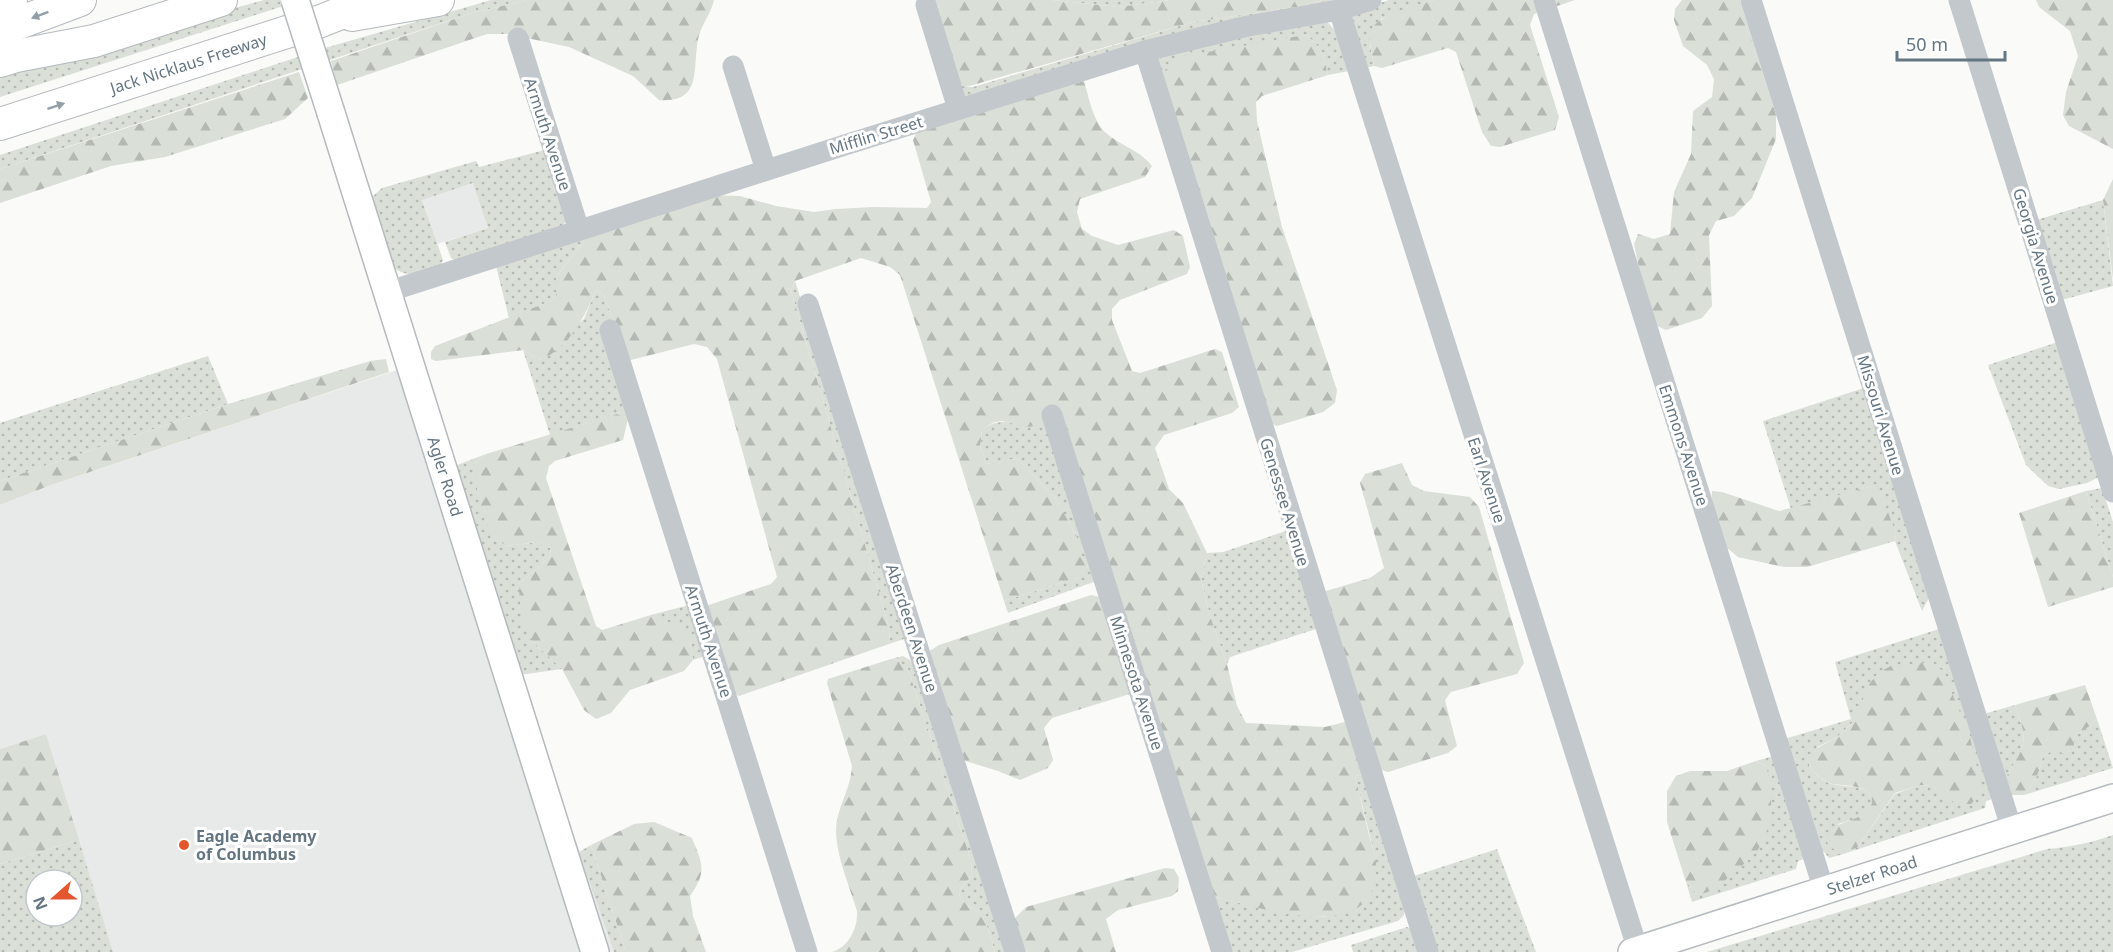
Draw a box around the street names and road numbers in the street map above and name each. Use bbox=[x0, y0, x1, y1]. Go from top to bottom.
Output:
street label: Jack Nicklaus Freeway bbox=[106, 28, 270, 100]
street label: Armuth Avenue bbox=[519, 75, 577, 193]
street label: Mifflin Street bbox=[827, 110, 926, 160]
street label: Georgia Avenue bbox=[2008, 185, 2064, 307]
street label: Missouri Avenue bbox=[1852, 352, 1910, 478]
street label: Emmons Avenue bbox=[1654, 381, 1714, 509]
street label: Agler Road bbox=[422, 434, 468, 519]
street label: Earl Avenue bbox=[1463, 434, 1511, 526]
street label: Genessee Avenue bbox=[1255, 435, 1315, 569]
street label: Aberdeen Avenue bbox=[881, 561, 943, 695]
street label: Armuth Avenue bbox=[680, 582, 738, 700]
street label: Minnesota Avenue bbox=[1105, 613, 1169, 753]
street label: Stelzer Road bbox=[1824, 850, 1920, 900]

